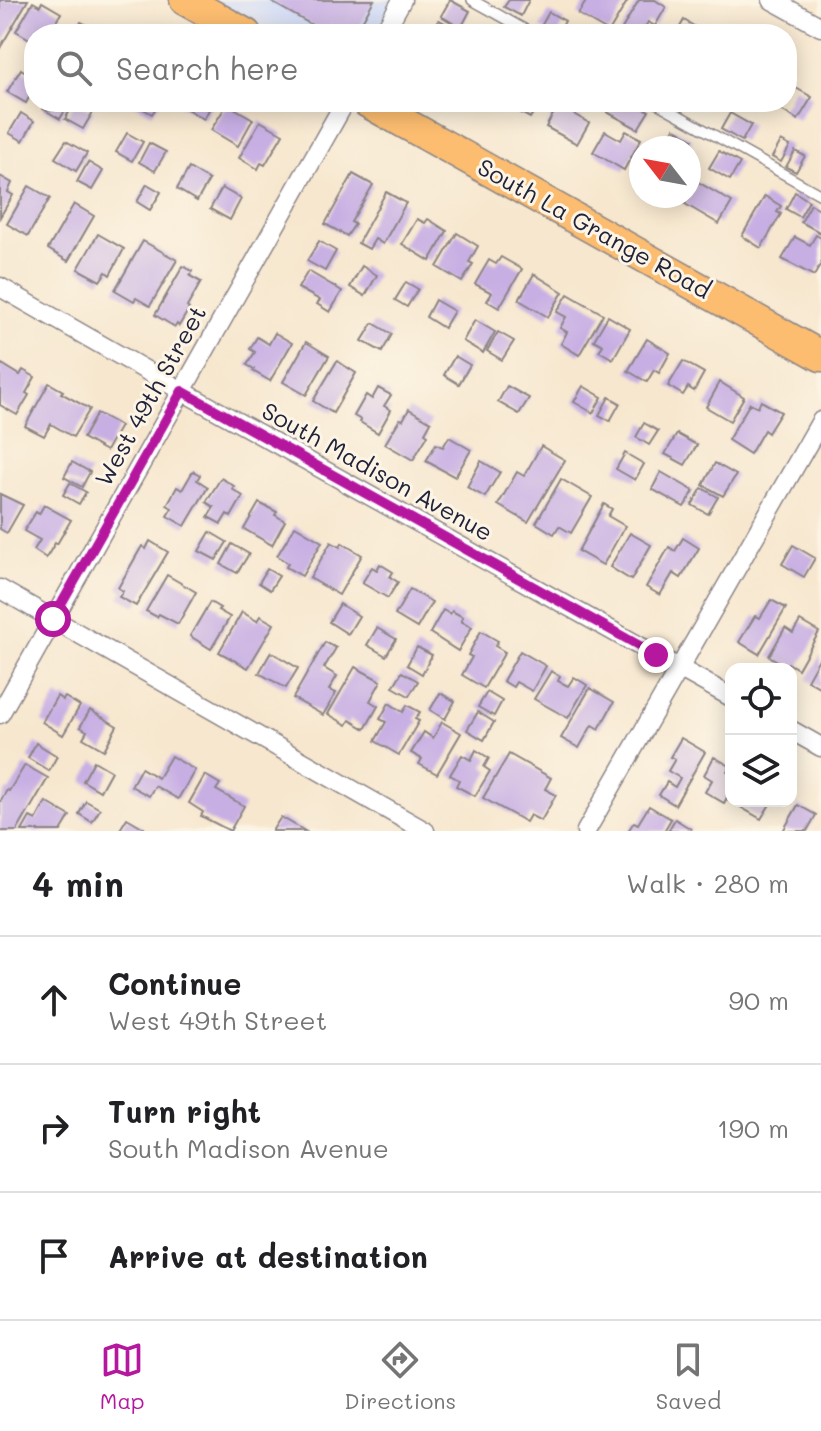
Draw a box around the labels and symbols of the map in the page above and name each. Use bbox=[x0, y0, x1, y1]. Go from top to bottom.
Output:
north arrow bbox=[629, 136, 701, 208]
street label: South La Grange Road bbox=[473, 151, 717, 305]
street label: West 49th Street bbox=[87, 299, 212, 491]
street label: South Madison Avenue bbox=[257, 394, 499, 547]
route start bbox=[35, 601, 71, 637]
route end bbox=[638, 637, 674, 673]

